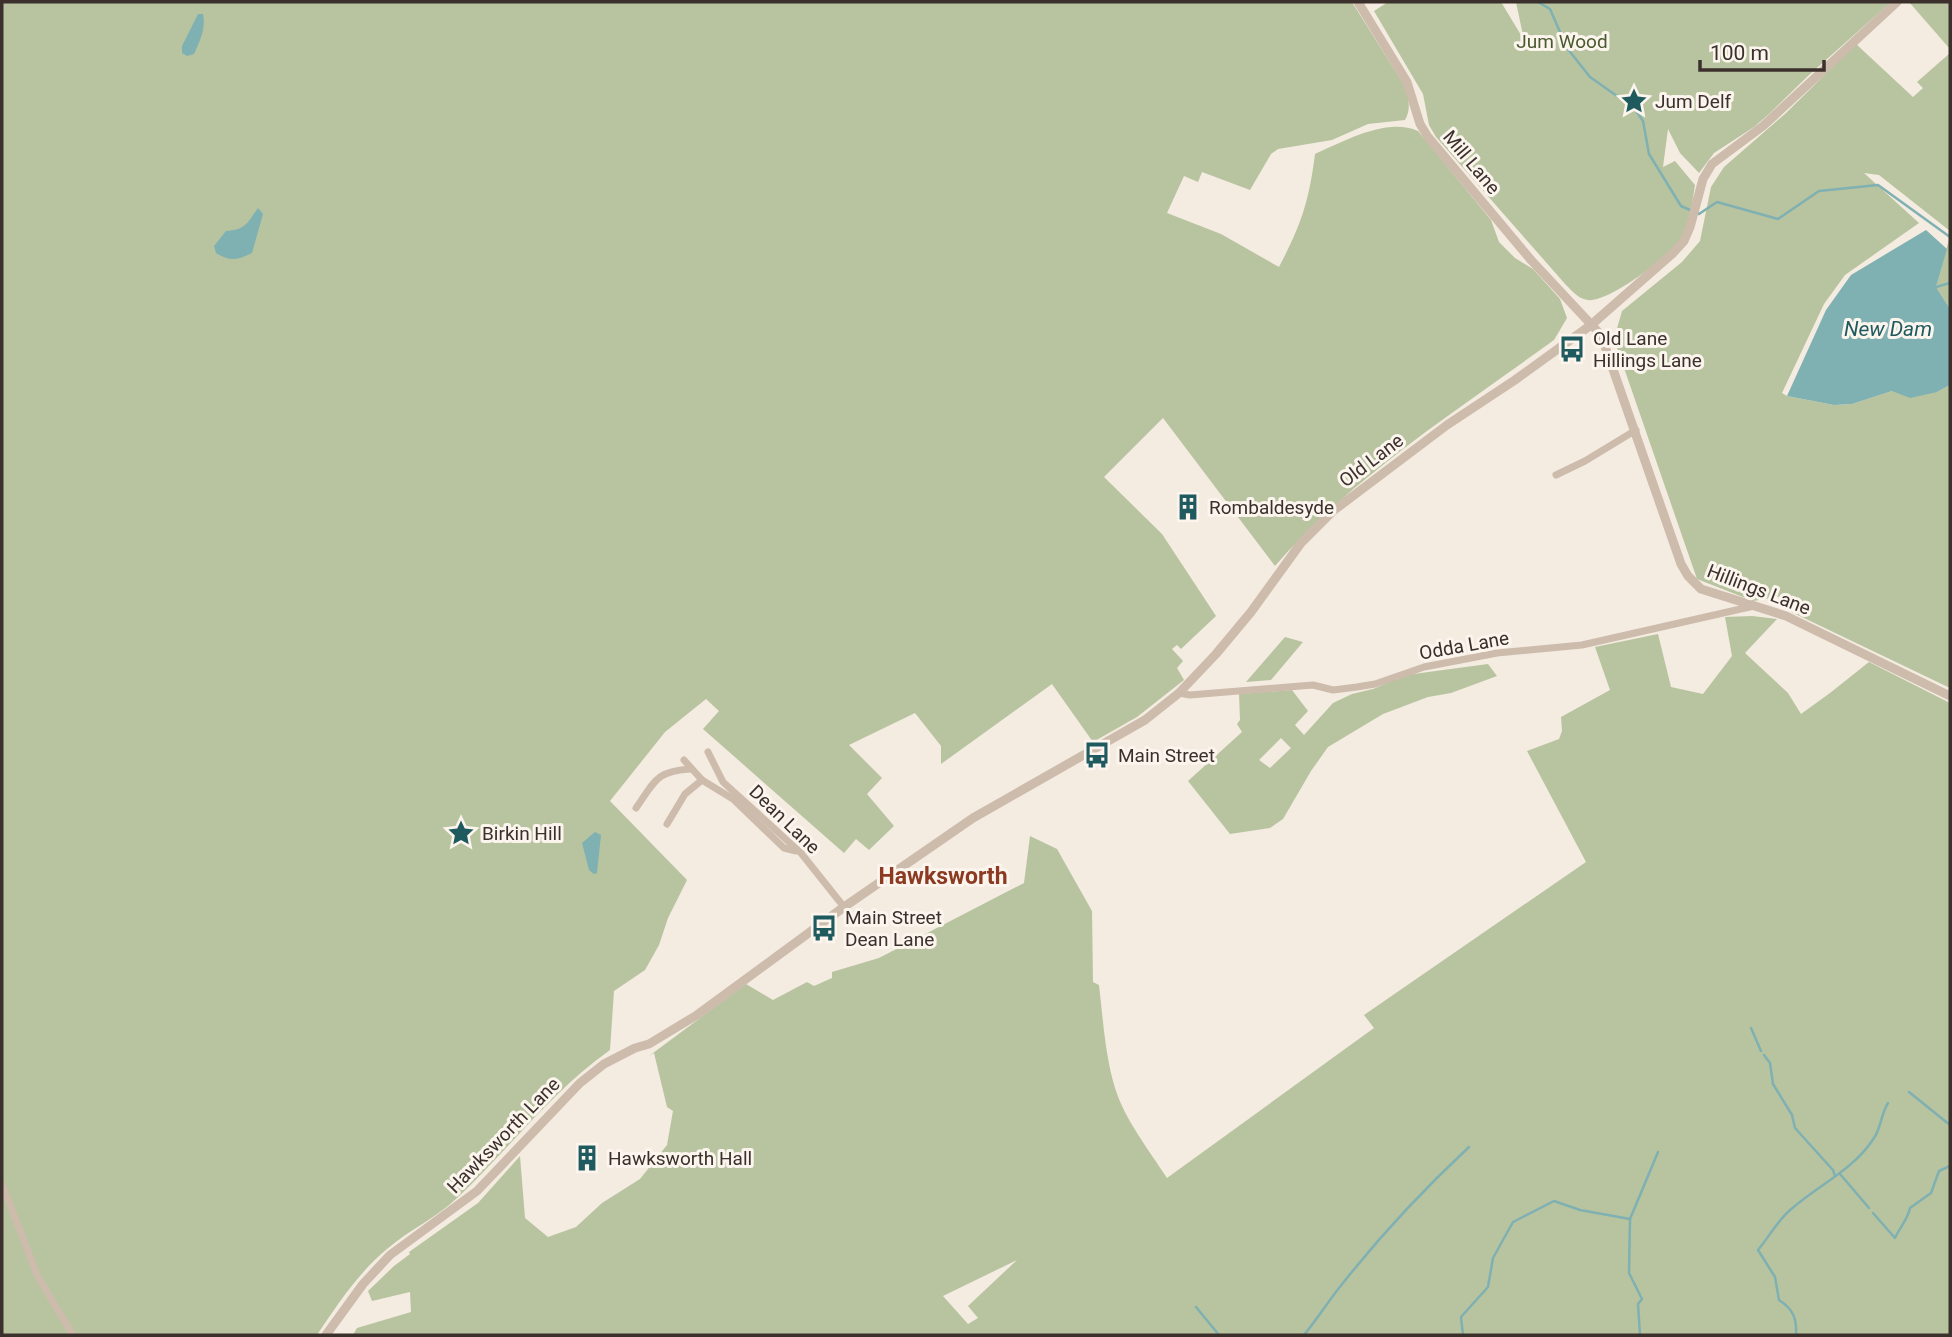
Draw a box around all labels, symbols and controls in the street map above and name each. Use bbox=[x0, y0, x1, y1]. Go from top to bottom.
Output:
scale bar bbox=[1700, 28, 1824, 72]
park label: Jum Wood bbox=[1516, 30, 1608, 53]
text: 100 m bbox=[1710, 41, 1769, 65]
place icon: Jum Delf bbox=[1619, 86, 1649, 116]
place label: Jum Delf bbox=[1655, 90, 1731, 113]
street label: Mill Lane bbox=[1438, 126, 1505, 199]
water label: New Dam bbox=[1844, 317, 1932, 341]
place label: Old Lane Hillings Lane bbox=[1593, 327, 1702, 372]
bus stop icon: Old Lane Hillings Lane bbox=[1557, 334, 1587, 364]
street label: Old Lane bbox=[1335, 429, 1408, 492]
building icon: Rombaldesyde bbox=[1173, 492, 1203, 522]
place label: Rombaldesyde bbox=[1209, 496, 1334, 519]
street label: Hillings Lane bbox=[1704, 559, 1814, 620]
street label: Odda Lane bbox=[1417, 626, 1511, 665]
bus stop icon: Main Street bbox=[1082, 740, 1112, 770]
place label: Main Street bbox=[1118, 744, 1215, 767]
street label: Dean Lane bbox=[745, 780, 825, 859]
place icon: Birkin Hill bbox=[446, 818, 476, 848]
place label: Birkin Hill bbox=[482, 822, 562, 845]
district label: Hawksworth bbox=[878, 863, 1008, 890]
place label: Main Street Dean Lane bbox=[845, 906, 942, 951]
bus stop icon: Main Street Dean Lane bbox=[809, 913, 839, 943]
street label: Hawksworth Lane bbox=[442, 1073, 564, 1198]
building icon: Hawksworth Hall bbox=[572, 1143, 602, 1173]
place label: Hawksworth Hall bbox=[608, 1147, 752, 1170]

